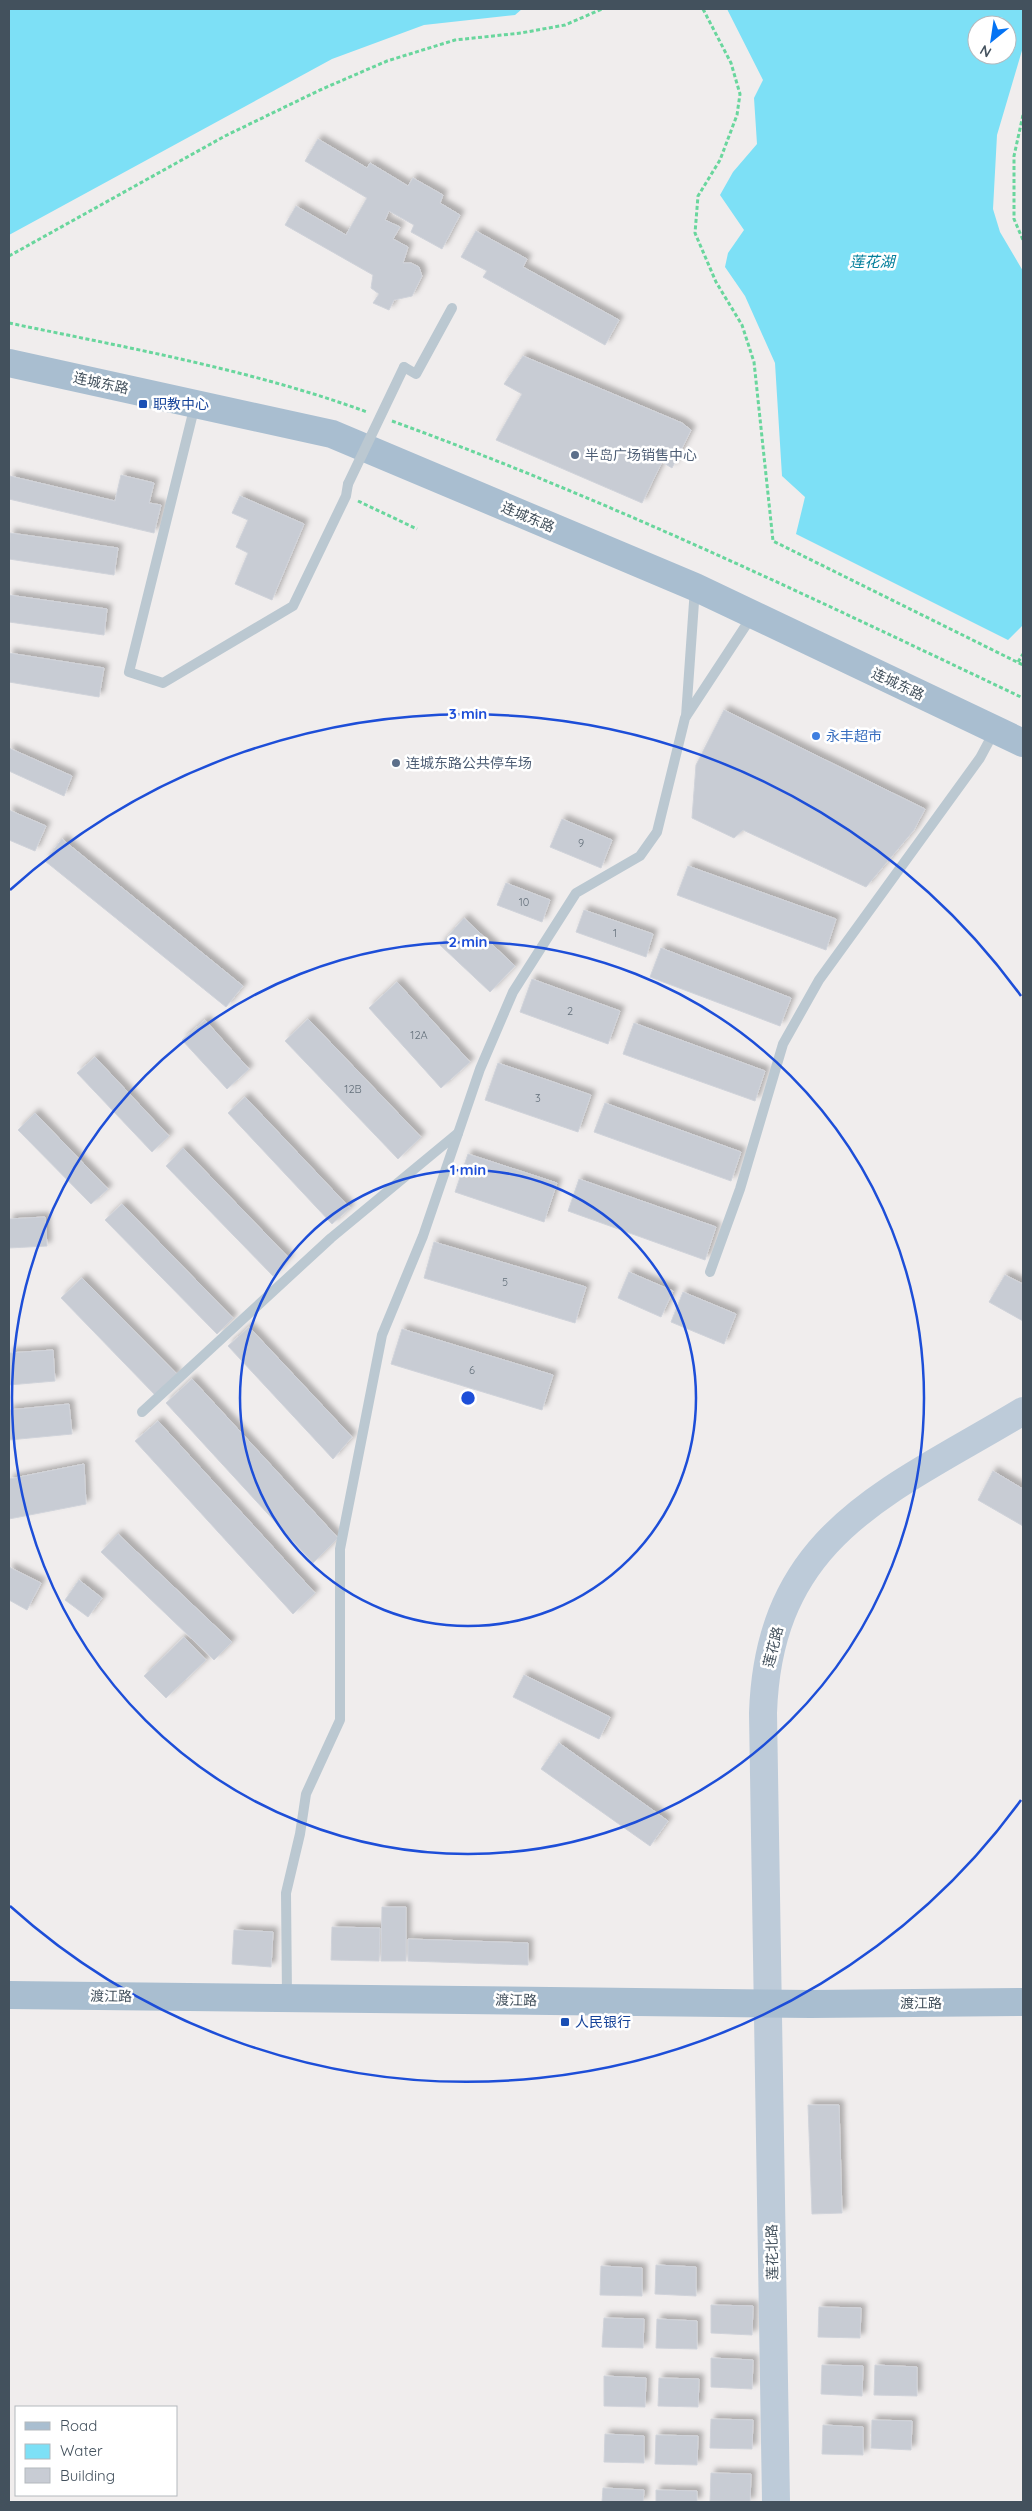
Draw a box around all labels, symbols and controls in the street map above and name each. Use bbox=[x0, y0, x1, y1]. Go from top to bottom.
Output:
north arrow bbox=[967, 15, 1017, 65]
text: N bbox=[977, 41, 994, 62]
water label: 莲花湖 bbox=[849, 252, 896, 271]
street label: 连城东路 bbox=[72, 368, 130, 398]
place label: 职教中心 bbox=[153, 395, 209, 413]
marker: 职教中心 bbox=[137, 398, 149, 410]
place label: 半岛广场销售中心 bbox=[585, 446, 697, 464]
marker: 半岛广场销售中心 bbox=[569, 449, 581, 461]
street label: 连城东路 bbox=[499, 498, 557, 536]
street label: 连城东路 bbox=[869, 664, 927, 704]
text: 3 min bbox=[449, 704, 487, 723]
place label: 永丰超市 bbox=[826, 727, 882, 745]
marker: 永丰超市 bbox=[810, 730, 822, 742]
place label: 连城东路公共停车场 bbox=[406, 754, 532, 772]
marker: 连城东路公共停车场 bbox=[390, 757, 402, 769]
house number: 9 bbox=[578, 836, 584, 850]
house number: 10 bbox=[519, 895, 529, 909]
house number: 1 bbox=[613, 926, 617, 940]
text: 2 min bbox=[448, 932, 488, 951]
house number: 2 bbox=[567, 1004, 573, 1018]
house number: 12A bbox=[410, 1028, 428, 1042]
house number: 12B bbox=[344, 1082, 362, 1096]
house number: 3 bbox=[535, 1091, 541, 1105]
text: 1 min bbox=[450, 1160, 486, 1179]
house number: 5 bbox=[502, 1275, 508, 1289]
house number: 6 bbox=[469, 1363, 475, 1377]
centre of rings bbox=[459, 1389, 477, 1407]
street label: 莲花路 bbox=[759, 1624, 787, 1670]
street label: 渡江路 bbox=[90, 1987, 132, 2005]
street label: 渡江路 bbox=[495, 1991, 537, 2009]
street label: 渡江路 bbox=[900, 1994, 942, 2012]
place label: 人民银行 bbox=[575, 2013, 631, 2031]
marker: 人民银行 bbox=[559, 2016, 571, 2028]
street label: 莲花北路 bbox=[763, 2224, 781, 2280]
legend bbox=[15, 2406, 178, 2496]
text: Road bbox=[60, 2416, 97, 2435]
text: Water bbox=[60, 2441, 103, 2460]
text: Building bbox=[60, 2466, 115, 2485]

